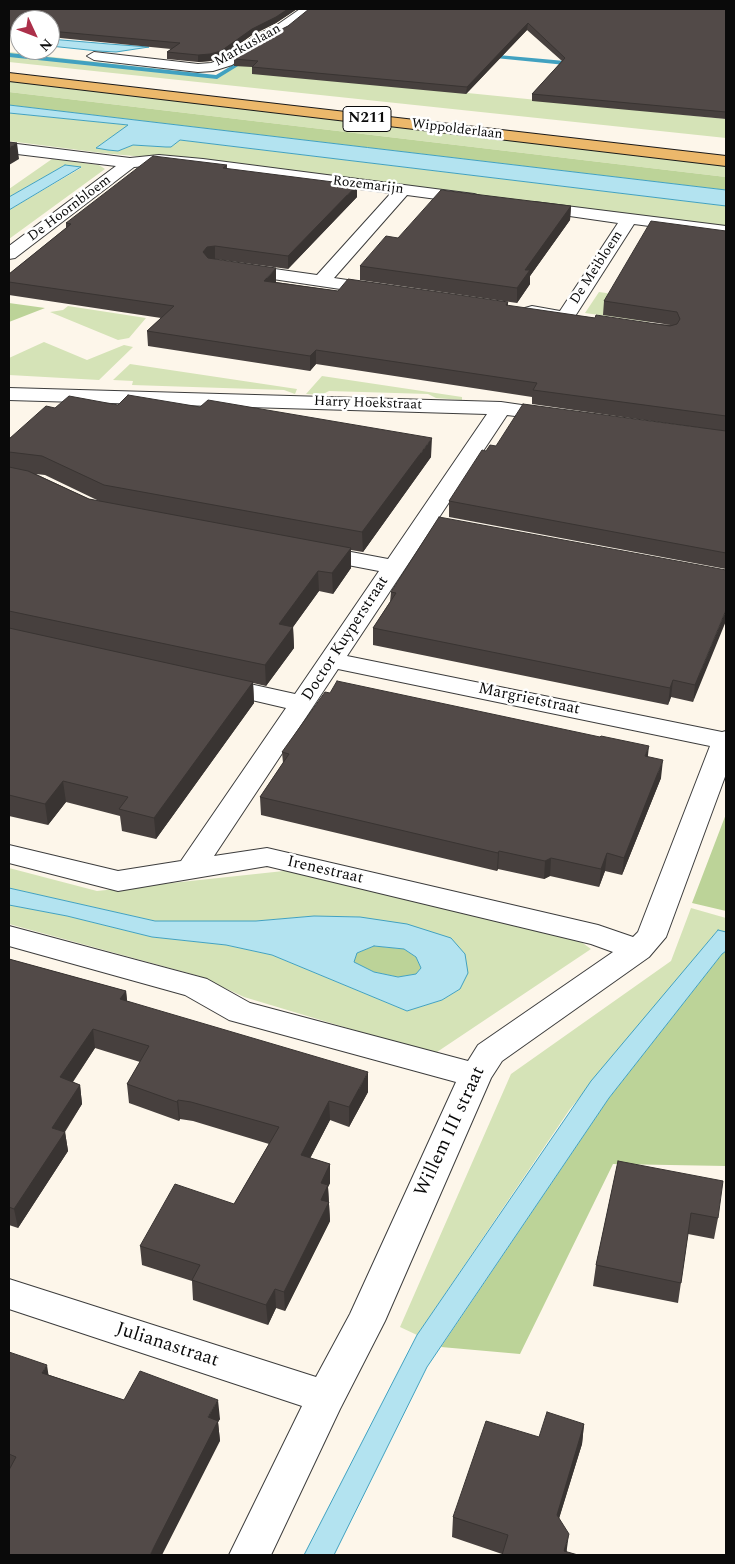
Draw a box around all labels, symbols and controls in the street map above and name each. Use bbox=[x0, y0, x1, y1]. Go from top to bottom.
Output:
north arrow bbox=[10, 10, 60, 60]
street label: Markuslaan bbox=[212, 21, 284, 71]
text: N bbox=[34, 34, 57, 56]
road number: N211 bbox=[343, 106, 391, 132]
street label: Wippolderlaan bbox=[410, 116, 504, 144]
street label: De Hoornbloem bbox=[25, 172, 115, 246]
street label: Rozemarijn bbox=[332, 173, 404, 199]
street label: De Meibloem bbox=[567, 228, 627, 308]
street label: Harry Hoekstraat bbox=[314, 394, 422, 414]
street label: Doctor Kuyperstraat bbox=[299, 573, 393, 705]
street label: Margrietstraat bbox=[477, 680, 581, 720]
street label: Irenestraat bbox=[285, 853, 365, 889]
street label: Willem III straat bbox=[411, 1063, 491, 1201]
street label: Julianastraat bbox=[113, 1319, 221, 1373]

